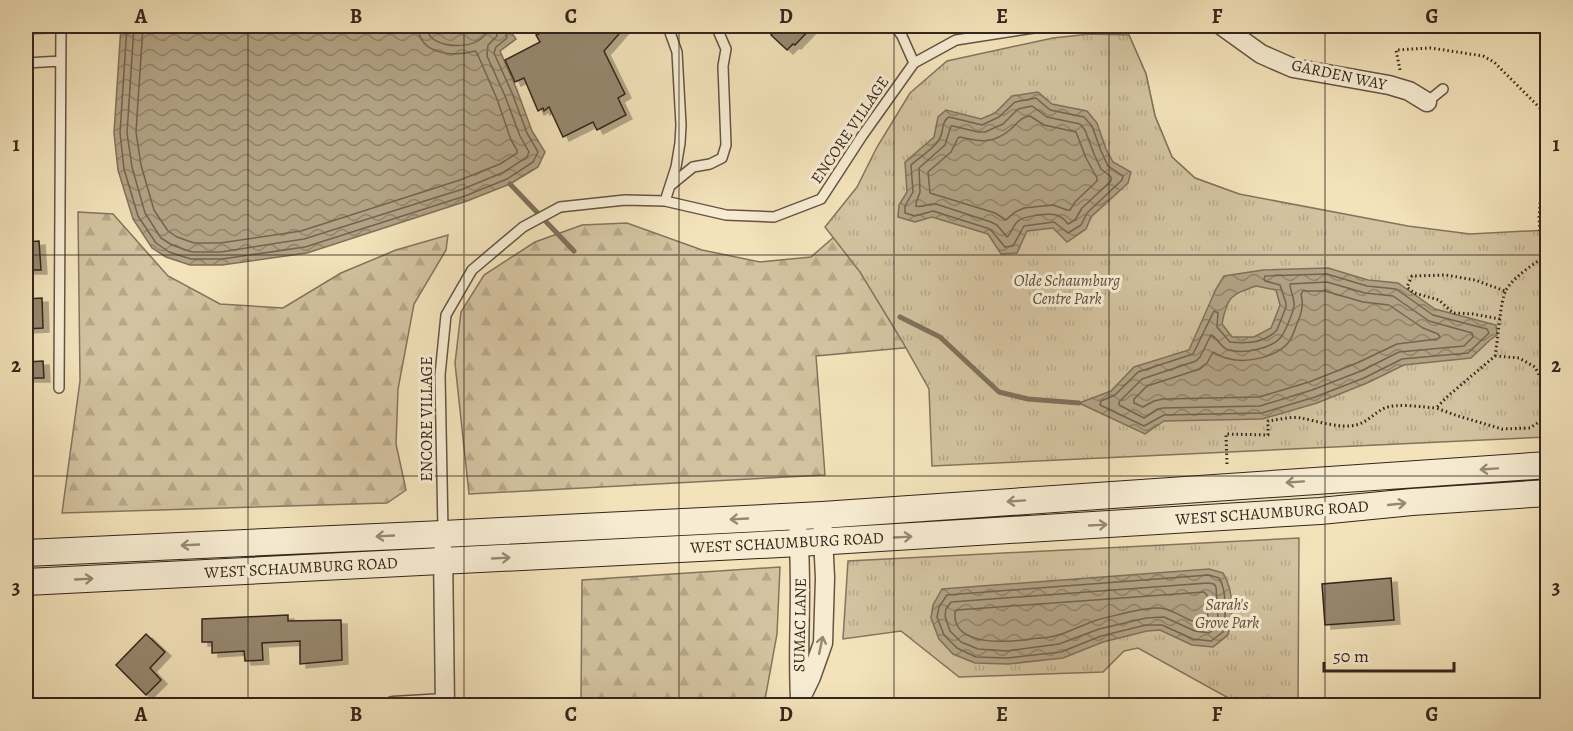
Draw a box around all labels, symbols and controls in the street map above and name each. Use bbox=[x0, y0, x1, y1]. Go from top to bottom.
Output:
text: A bbox=[134, 3, 148, 30]
text: B bbox=[350, 3, 362, 30]
text: C bbox=[565, 3, 577, 30]
text: D bbox=[779, 3, 793, 30]
text: E bbox=[996, 3, 1008, 30]
text: F bbox=[1212, 3, 1223, 30]
text: G bbox=[1425, 3, 1439, 30]
street label: GARDEN WAY bbox=[1289, 54, 1389, 96]
street label: ENCORE VILLAGE bbox=[806, 72, 894, 188]
text: 1 bbox=[12, 131, 20, 158]
text: 1 bbox=[1552, 131, 1560, 158]
park label: Olde Schaumburg Centre Park bbox=[1014, 270, 1120, 310]
text: 2 bbox=[11, 352, 21, 379]
text: 2 bbox=[1551, 352, 1561, 379]
street label: ENCORE VILLAGE bbox=[416, 356, 438, 482]
one-way arrow bbox=[1480, 464, 1500, 475]
one-way arrow bbox=[1285, 477, 1305, 488]
street label: WEST SCHAUMBURG ROAD bbox=[1174, 495, 1369, 531]
one-way arrow bbox=[1007, 496, 1027, 507]
one-way arrow bbox=[1387, 498, 1407, 509]
one-way arrow bbox=[729, 514, 749, 525]
one-way arrow bbox=[1088, 519, 1108, 530]
street label: WEST SCHAUMBURG ROAD bbox=[689, 527, 884, 559]
one-way arrow bbox=[376, 531, 396, 542]
one-way arrow bbox=[893, 531, 913, 542]
one-way arrow bbox=[181, 540, 201, 551]
street label: WEST SCHAUMBURG ROAD bbox=[203, 552, 398, 584]
one-way arrow bbox=[491, 552, 511, 563]
one-way arrow bbox=[73, 573, 93, 584]
text: 3 bbox=[12, 574, 20, 601]
text: 3 bbox=[1552, 574, 1560, 601]
street label: SUMAC LANE bbox=[788, 578, 812, 672]
park label: Sarah's Grove Park bbox=[1195, 594, 1259, 634]
one-way arrow bbox=[816, 635, 827, 655]
scale bar bbox=[1324, 635, 1454, 673]
text: 50 m bbox=[1333, 644, 1369, 668]
text: A bbox=[134, 701, 148, 728]
text: B bbox=[350, 701, 362, 728]
text: C bbox=[565, 701, 577, 728]
text: D bbox=[779, 701, 793, 728]
text: E bbox=[996, 701, 1008, 728]
text: F bbox=[1212, 701, 1223, 728]
text: G bbox=[1425, 701, 1439, 728]

